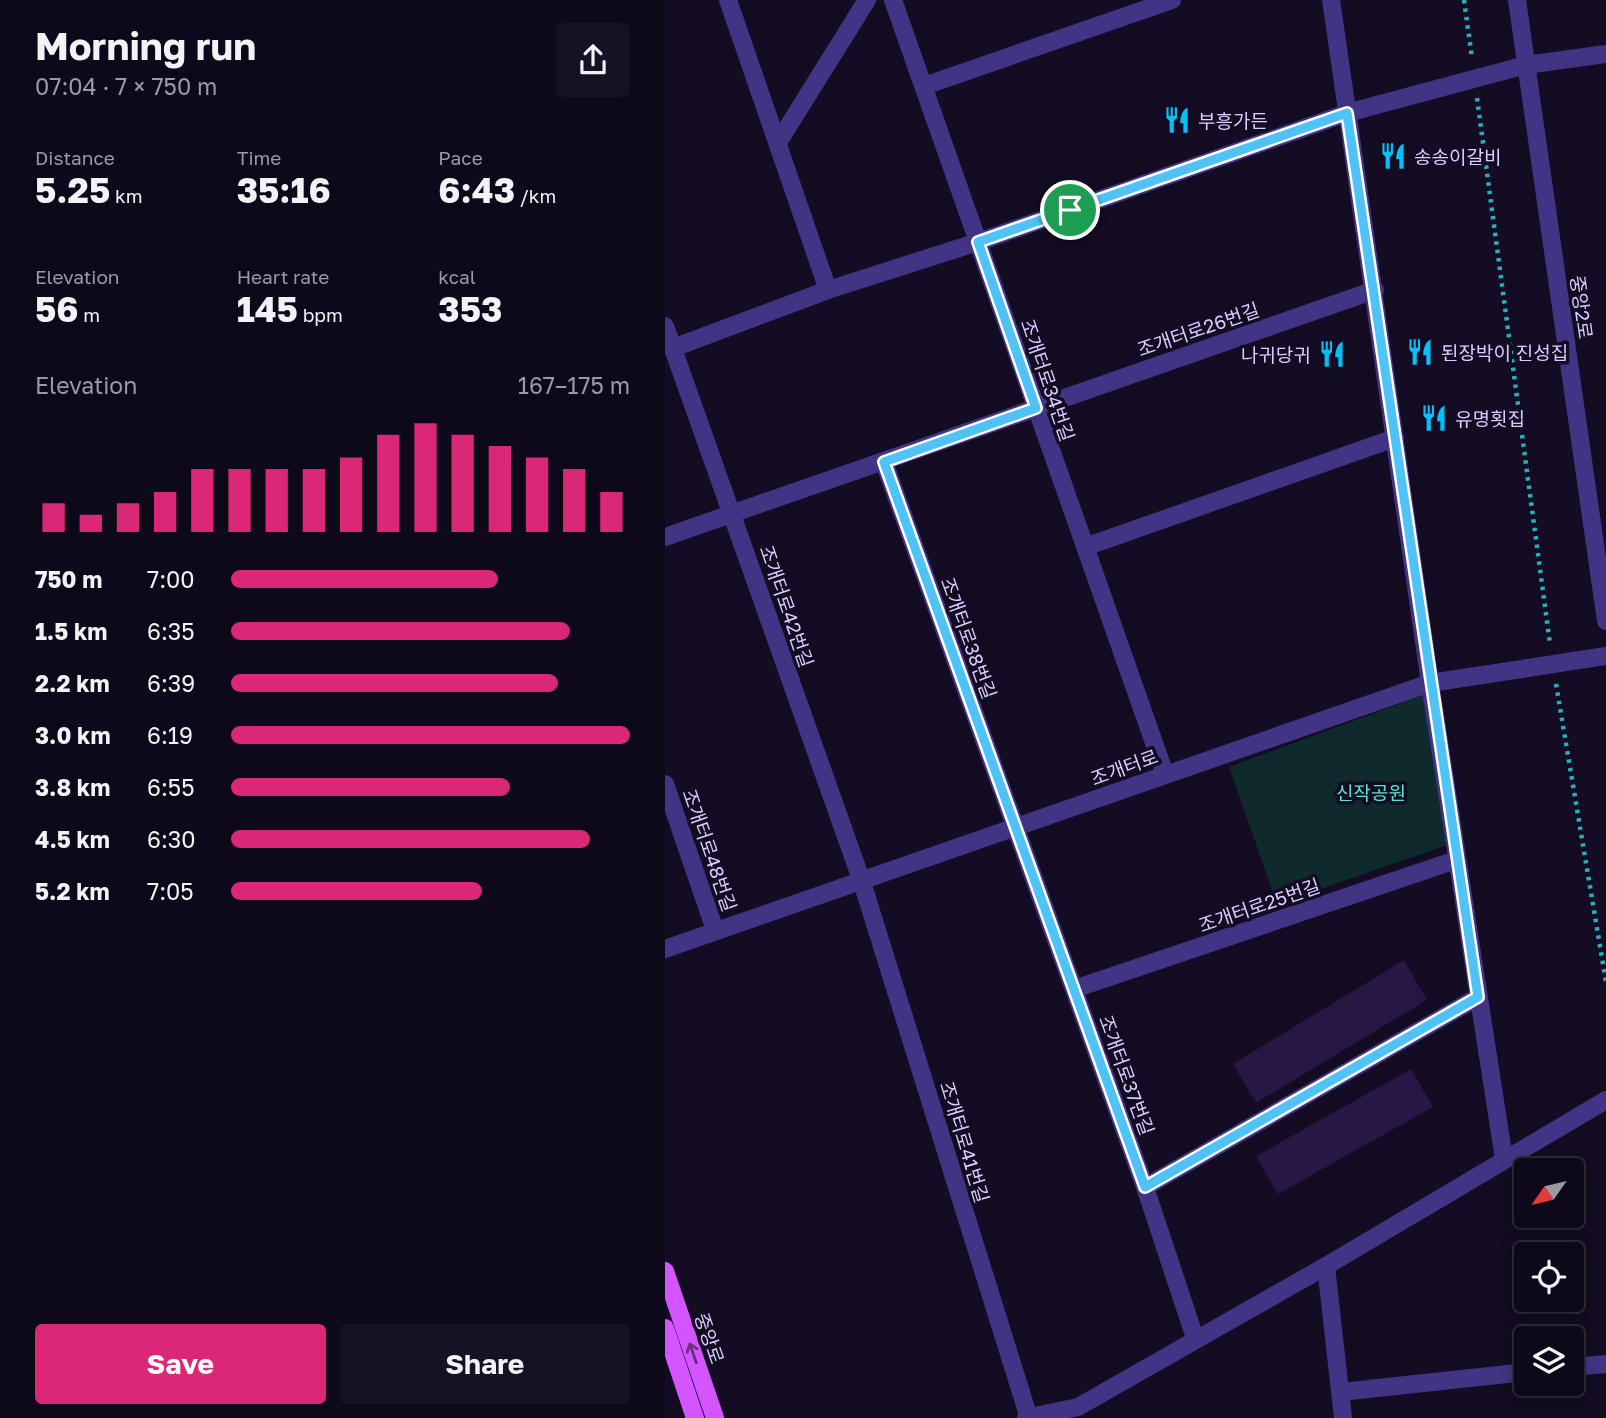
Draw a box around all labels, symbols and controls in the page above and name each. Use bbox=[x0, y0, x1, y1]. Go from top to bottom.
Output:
text: Morning run bbox=[35, 23, 256, 68]
button: share bbox=[556, 23, 630, 97]
text: 07:04 · 7 × 750 m bbox=[35, 72, 217, 100]
restaurant icon: 부흥가든 bbox=[1162, 105, 1192, 135]
place label: 부흥가든 bbox=[1198, 109, 1268, 132]
restaurant icon: 송송이갈비 bbox=[1378, 141, 1408, 171]
place label: 송송이갈비 bbox=[1414, 145, 1501, 168]
text: Distance bbox=[35, 146, 115, 169]
text: Time bbox=[237, 146, 281, 169]
text: Pace bbox=[438, 146, 483, 169]
text: 5.25 bbox=[35, 169, 110, 211]
text: 35:16 bbox=[237, 169, 331, 211]
text: 6:43 bbox=[438, 169, 515, 211]
pin bbox=[1040, 180, 1100, 240]
text: km bbox=[110, 184, 143, 207]
text: /km bbox=[515, 184, 556, 207]
icon: arrive bbox=[1051, 191, 1089, 229]
text: Elevation bbox=[35, 265, 120, 288]
text: Heart rate bbox=[237, 265, 329, 288]
text: kcal bbox=[438, 265, 476, 288]
street label: 중앙2로 bbox=[1566, 274, 1598, 340]
text: 56 bbox=[35, 288, 79, 330]
text: 145 bbox=[237, 288, 298, 330]
text: 353 bbox=[438, 288, 502, 330]
street label: 조개터로26번길 bbox=[1134, 297, 1262, 361]
text: m bbox=[79, 303, 100, 326]
text: bpm bbox=[298, 303, 343, 326]
street label: 조개터로34번길 bbox=[1016, 316, 1080, 444]
restaurant icon: 된장박이 진성집 bbox=[1405, 337, 1435, 367]
restaurant icon: 나귀당귀 bbox=[1317, 339, 1347, 369]
place label: 된장박이 진성집 bbox=[1441, 341, 1568, 364]
place label: 나귀당귀 bbox=[1241, 343, 1311, 366]
text: Elevation bbox=[35, 371, 137, 399]
text: 167–175 m bbox=[518, 371, 630, 399]
restaurant icon: 유명횟집 bbox=[1419, 403, 1449, 433]
place label: 유명횟집 bbox=[1455, 407, 1525, 430]
street label: 조개터로42번길 bbox=[755, 542, 819, 670]
text: 750 m bbox=[35, 565, 102, 593]
text: 7:00 bbox=[147, 565, 195, 593]
street label: 조개터로38번길 bbox=[936, 574, 1002, 702]
text: 1.5 km bbox=[35, 617, 107, 645]
text: 6:35 bbox=[147, 617, 195, 645]
text: 2.2 km bbox=[35, 669, 110, 697]
text: 6:39 bbox=[147, 669, 195, 697]
text: 3.0 km bbox=[35, 721, 111, 749]
text: 6:19 bbox=[147, 721, 193, 749]
street label: 조개터로 bbox=[1087, 744, 1161, 790]
text: 3.8 km bbox=[35, 773, 110, 801]
text: 6:55 bbox=[147, 773, 195, 801]
park label: 신작공원 bbox=[1336, 781, 1406, 804]
street label: 조개터로48번길 bbox=[678, 786, 742, 914]
text: 4.5 km bbox=[35, 825, 110, 853]
text: 6:30 bbox=[147, 825, 196, 853]
street label: 조개터로25번길 bbox=[1195, 873, 1323, 937]
text: 5.2 km bbox=[35, 877, 110, 905]
text: 7:05 bbox=[147, 877, 194, 905]
street label: 조개터로37번길 bbox=[1095, 1012, 1159, 1138]
street label: 조개터로41번길 bbox=[936, 1079, 994, 1205]
north arrow bbox=[1514, 1158, 1584, 1228]
map controls bbox=[1514, 1158, 1584, 1396]
button: locate bbox=[1514, 1242, 1584, 1312]
street label: 중앙로 bbox=[691, 1309, 729, 1367]
button: Save bbox=[35, 1324, 326, 1404]
button: Share bbox=[340, 1324, 630, 1404]
button: layers bbox=[1514, 1326, 1584, 1396]
one-way arrow bbox=[686, 1343, 698, 1365]

